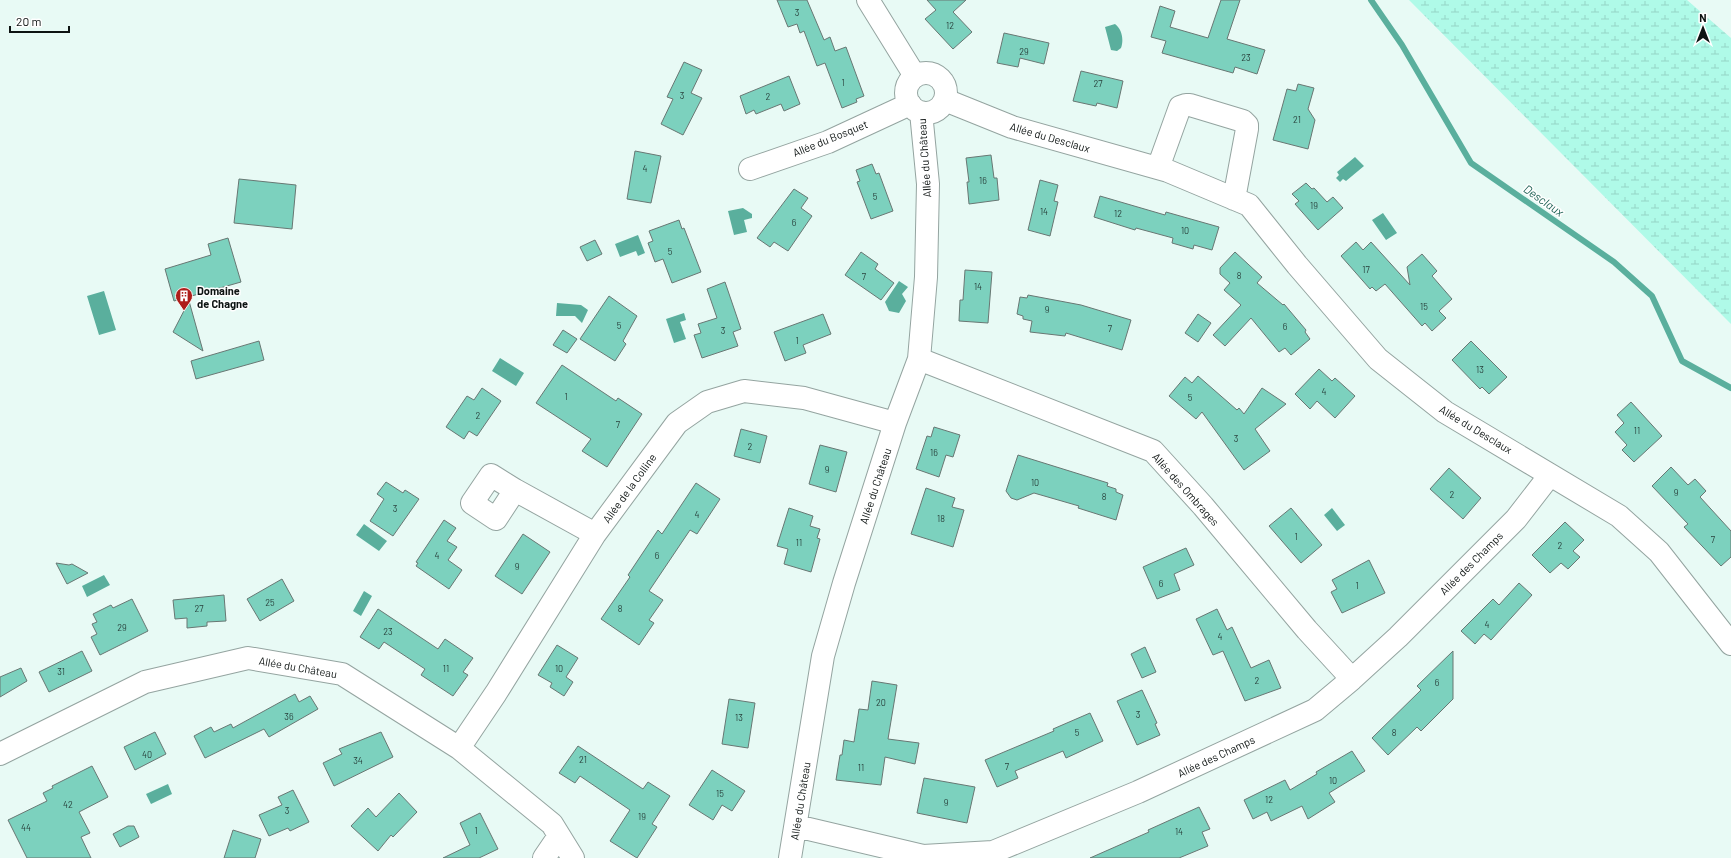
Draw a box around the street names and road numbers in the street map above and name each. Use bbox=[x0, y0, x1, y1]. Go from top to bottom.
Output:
street label: Allée du Bosquet bbox=[791, 117, 869, 159]
street label: Allée du Château bbox=[915, 118, 933, 198]
street label: Allée du Desclaux bbox=[1008, 119, 1092, 155]
street label: Allée du Desclaux bbox=[1437, 402, 1515, 456]
street label: Allée du Château bbox=[857, 446, 893, 526]
street label: Allée des Ombrages bbox=[1150, 450, 1222, 528]
street label: Allée de la Colline bbox=[600, 451, 659, 525]
street label: Allée des Champs bbox=[1437, 529, 1505, 597]
street label: Allée du Château bbox=[258, 654, 338, 680]
street label: Allée des Champs bbox=[1175, 732, 1257, 780]
street label: Allée du Château bbox=[787, 761, 813, 841]

